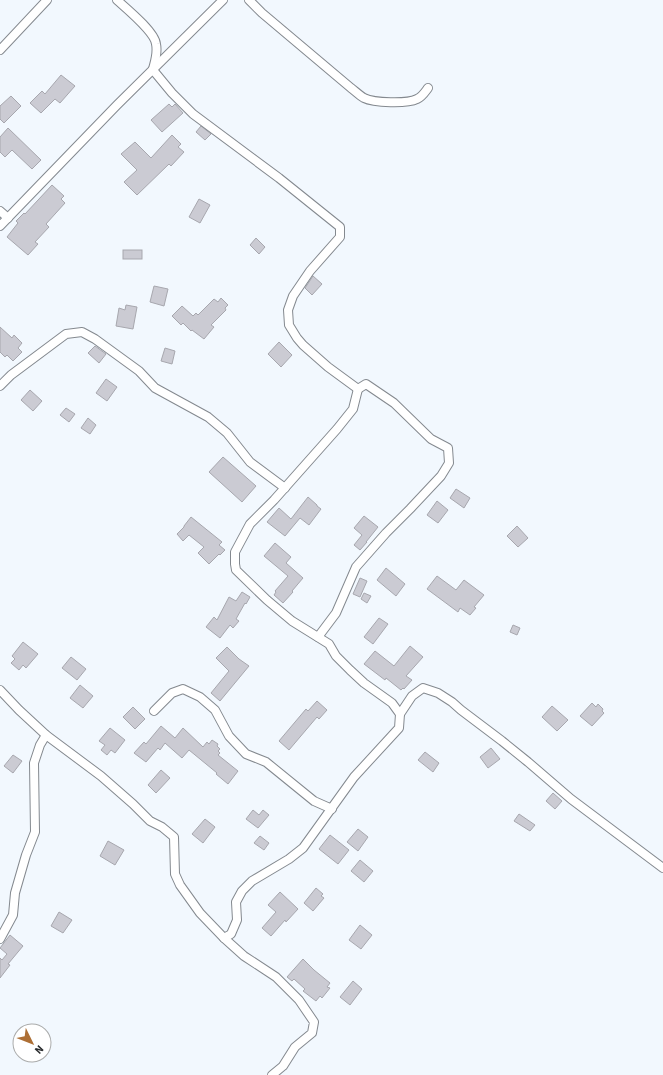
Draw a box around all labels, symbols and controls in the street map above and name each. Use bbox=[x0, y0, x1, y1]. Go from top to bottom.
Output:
north arrow bbox=[12, 1023, 52, 1063]
text: N bbox=[31, 1042, 47, 1057]

